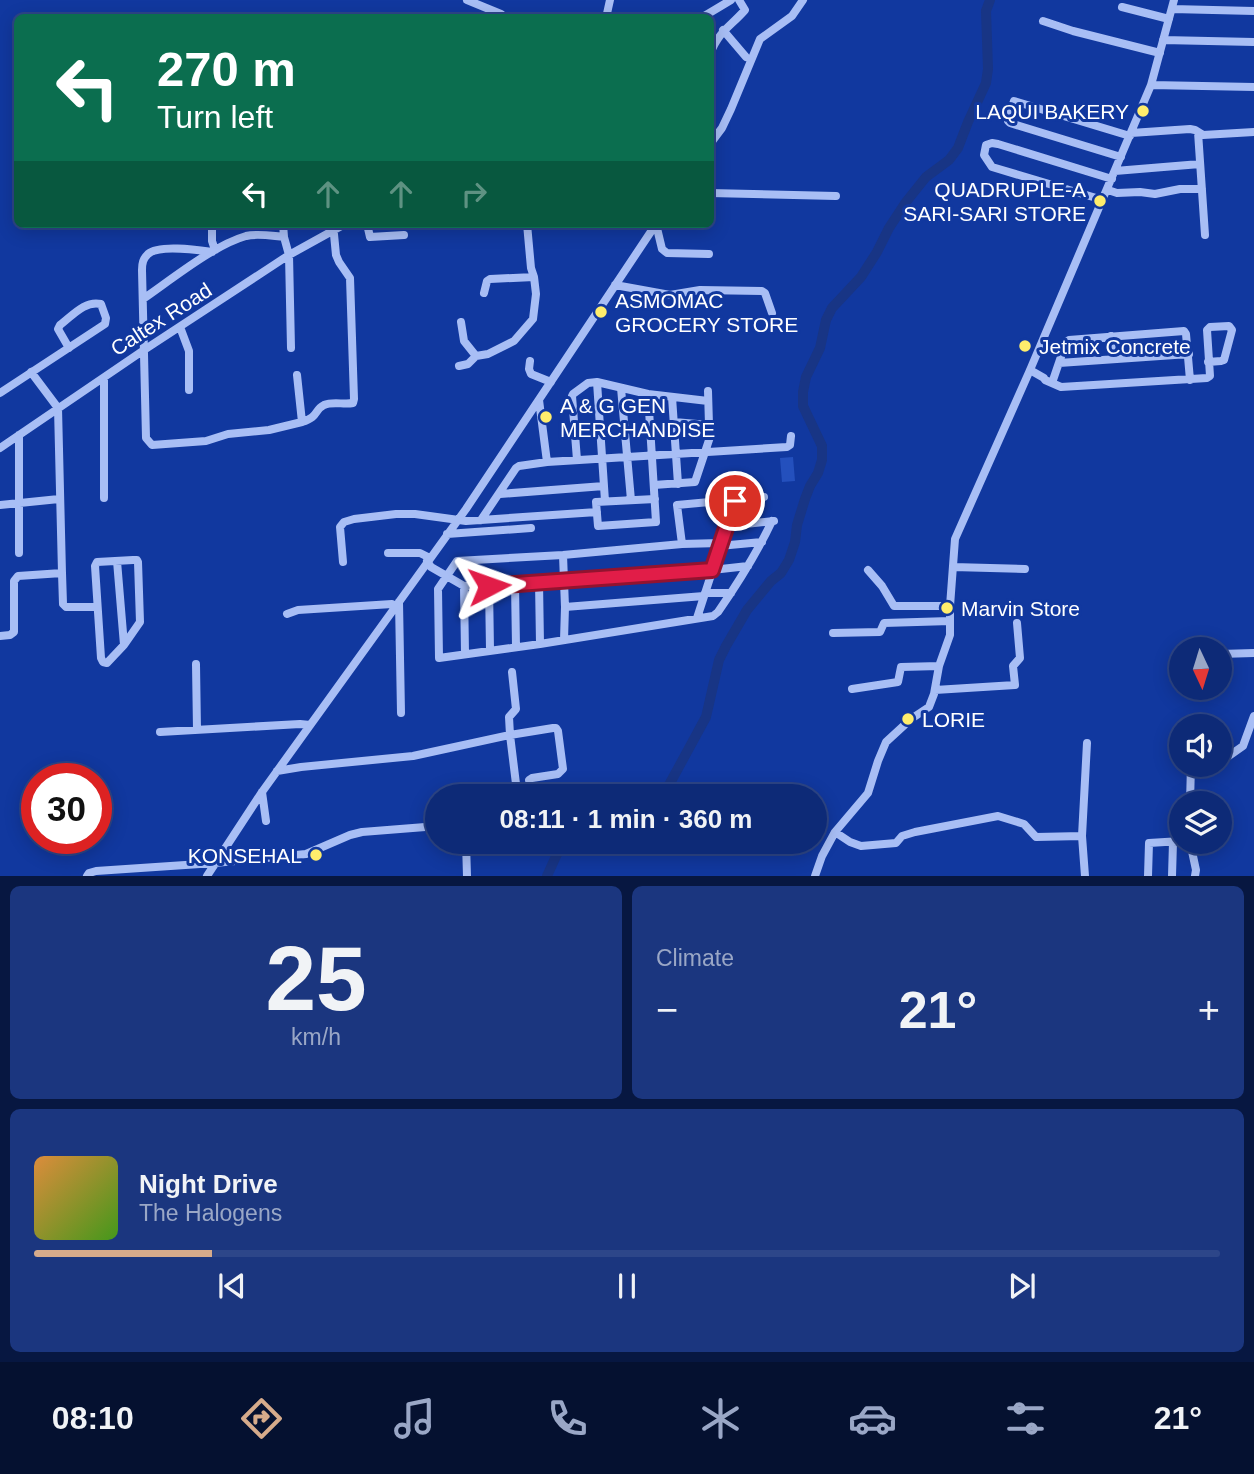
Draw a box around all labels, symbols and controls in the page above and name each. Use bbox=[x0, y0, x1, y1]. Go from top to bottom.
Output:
icon: left bbox=[42, 42, 133, 133]
text: 270 m bbox=[157, 42, 296, 96]
text: Turn left bbox=[157, 99, 273, 135]
place label: LAQUI BAKERY bbox=[975, 100, 1129, 123]
marker: LAQUI BAKERY bbox=[1135, 103, 1151, 119]
icon: left bbox=[236, 175, 274, 213]
icon: ahead bbox=[309, 175, 347, 213]
icon: ahead bbox=[382, 175, 420, 213]
icon: right bbox=[455, 175, 493, 213]
place label: QUADRUPLE-A SARI-SARI STORE bbox=[903, 178, 1086, 225]
marker: QUADRUPLE-A SARI-SARI STORE bbox=[1092, 193, 1108, 209]
street label: Caltex Road bbox=[106, 278, 216, 360]
place label: ASMOMAC GROCERY STORE bbox=[615, 289, 798, 336]
marker: ASMOMAC GROCERY STORE bbox=[593, 304, 609, 320]
place label: Jetmix Concrete bbox=[1039, 335, 1191, 358]
marker: Jetmix Concrete bbox=[1017, 338, 1033, 354]
place label: A & G GEN MERCHANDISE bbox=[560, 394, 715, 441]
marker: A & G GEN MERCHANDISE bbox=[538, 409, 554, 425]
pin bbox=[705, 471, 765, 531]
icon: arrive bbox=[716, 482, 754, 520]
position arrow bbox=[452, 549, 526, 623]
place label: Marvin Store bbox=[961, 597, 1080, 620]
marker: Marvin Store bbox=[939, 600, 955, 616]
north arrow bbox=[1169, 637, 1232, 700]
map controls bbox=[1169, 637, 1232, 854]
place label: LORIE bbox=[922, 708, 985, 731]
marker: LORIE bbox=[900, 711, 916, 727]
button: sound bbox=[1169, 714, 1232, 777]
speed limit sign: 30 bbox=[21, 763, 112, 854]
button: layers bbox=[1169, 791, 1232, 854]
text: 08:11 · 1 min · 360 m bbox=[500, 804, 752, 834]
place label: KONSEHAL bbox=[188, 844, 302, 867]
marker: KONSEHAL bbox=[308, 847, 324, 863]
text: 25 bbox=[265, 928, 367, 1029]
text: Climate bbox=[656, 945, 734, 971]
text: 21° bbox=[899, 981, 977, 1039]
text: − bbox=[656, 989, 678, 1031]
text: + bbox=[1198, 989, 1220, 1031]
text: km/h bbox=[291, 1024, 341, 1050]
text: Night Drive bbox=[139, 1169, 278, 1199]
text: The Halogens bbox=[139, 1200, 282, 1226]
icon: previous bbox=[213, 1267, 251, 1305]
icon: pause bbox=[608, 1267, 646, 1305]
icon: next bbox=[1003, 1267, 1041, 1305]
icon: directions bbox=[237, 1394, 286, 1443]
icon: music bbox=[390, 1394, 439, 1443]
icon: phone bbox=[543, 1394, 592, 1443]
icon: climate bbox=[696, 1394, 745, 1443]
icon: car bbox=[848, 1394, 897, 1443]
icon: filters bbox=[1001, 1394, 1050, 1443]
text: 08:10 bbox=[52, 1400, 134, 1436]
text: 21° bbox=[1154, 1400, 1202, 1436]

